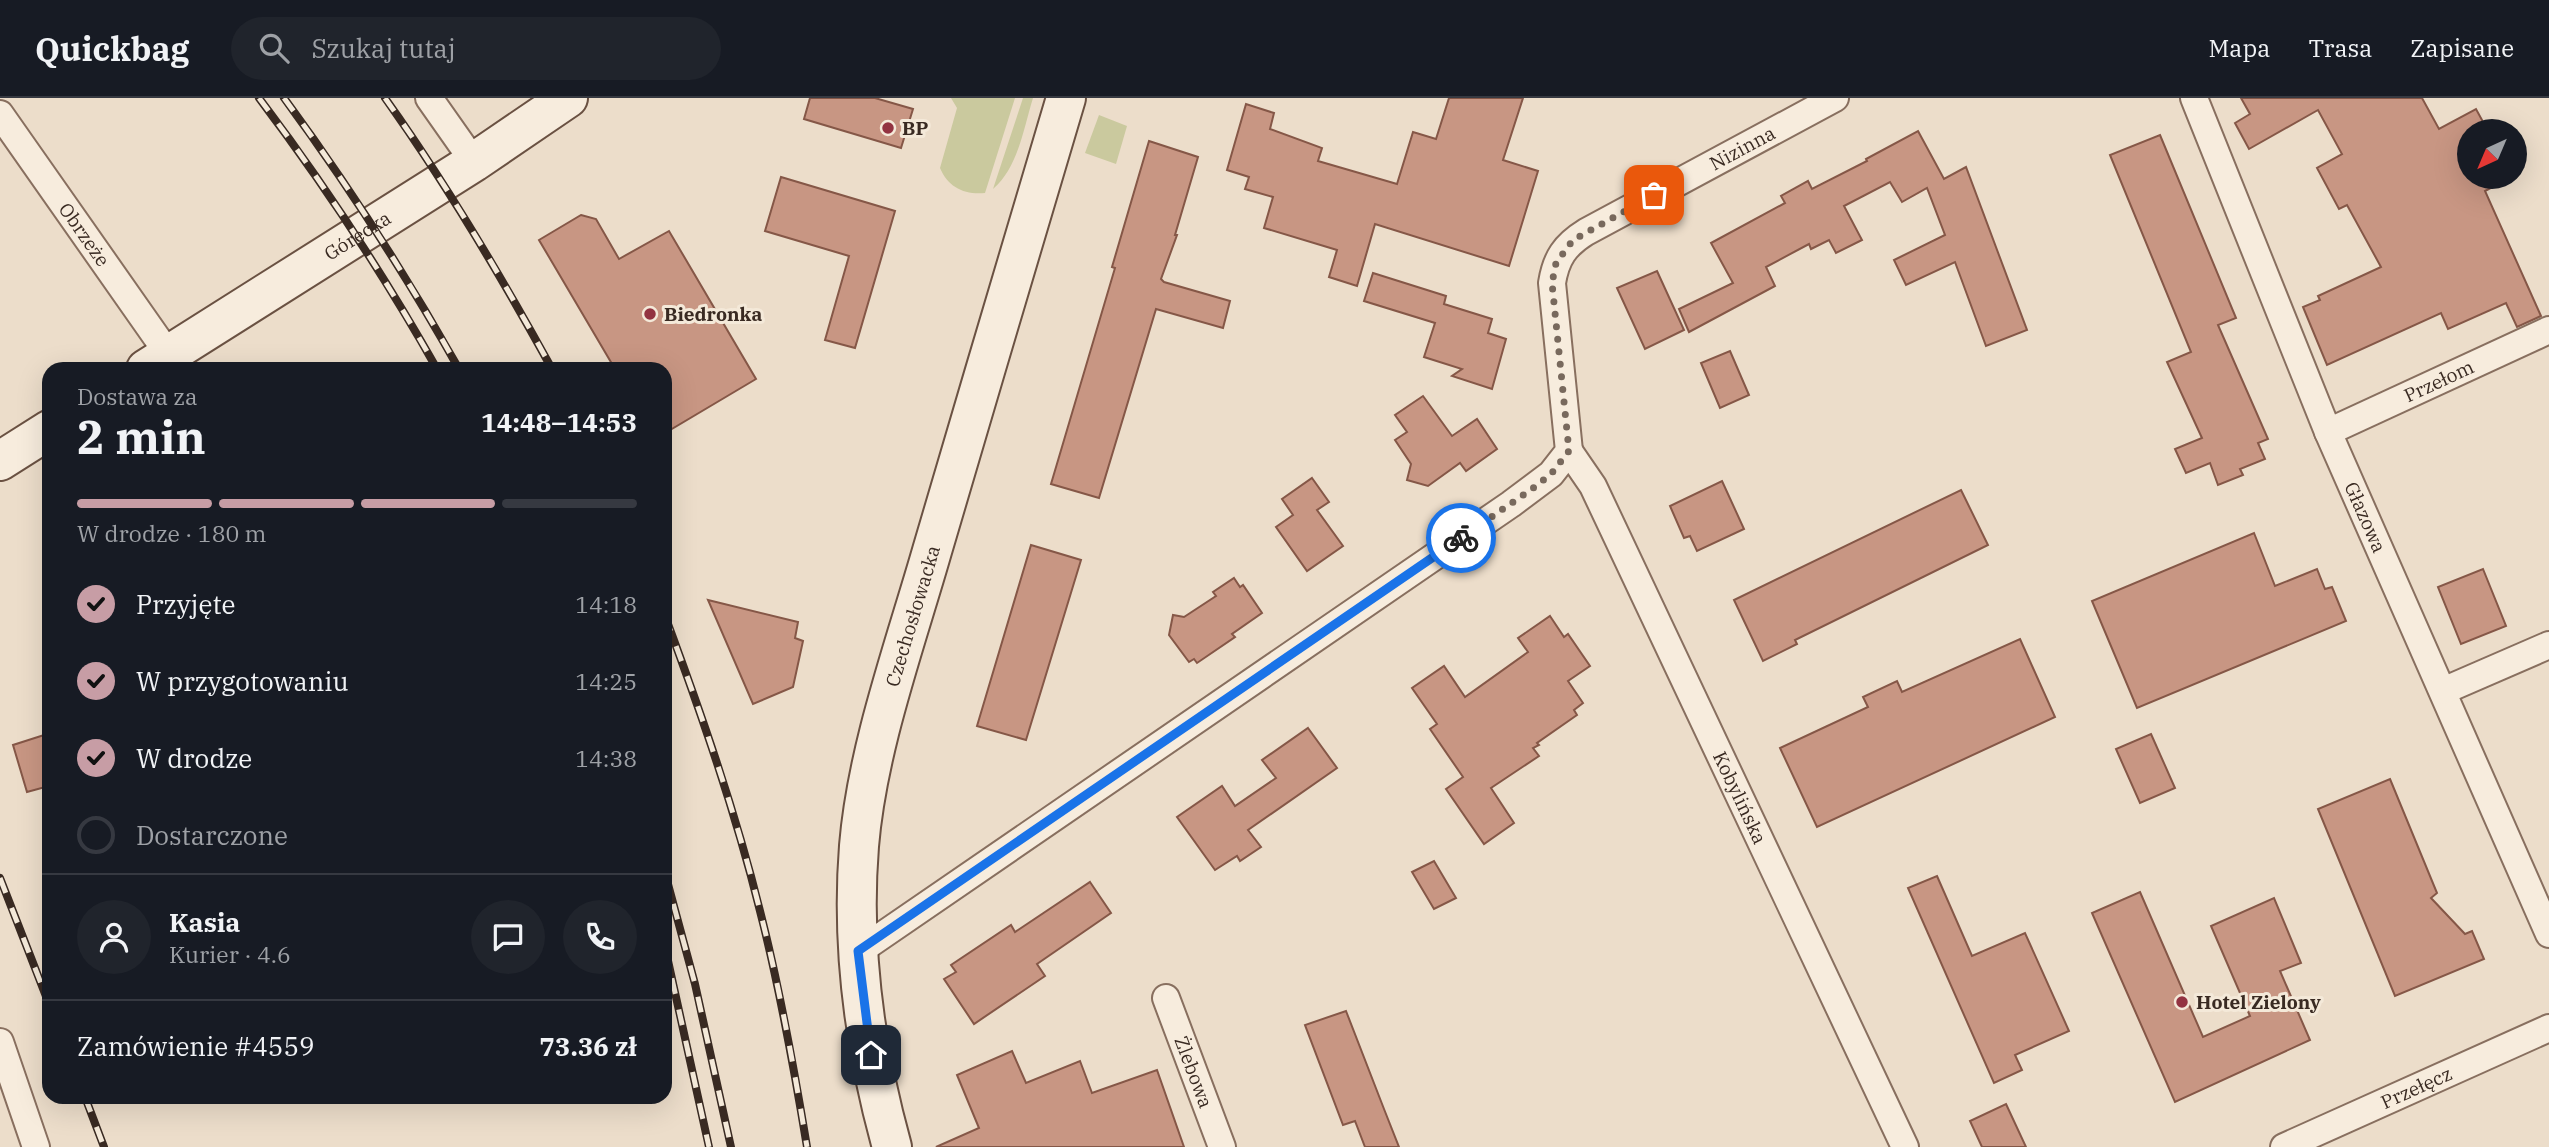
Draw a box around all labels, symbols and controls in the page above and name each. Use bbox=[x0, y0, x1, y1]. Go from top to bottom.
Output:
search box bbox=[231, 17, 721, 80]
text: Quickbag bbox=[35, 27, 189, 70]
icon: search bbox=[255, 29, 293, 67]
text: Szukaj tutaj bbox=[311, 31, 456, 65]
text: Mapa bbox=[2208, 32, 2270, 64]
text: Trasa bbox=[2308, 32, 2372, 64]
text: Zapisane bbox=[2410, 32, 2514, 64]
place label: BP bbox=[902, 116, 928, 140]
north arrow bbox=[2457, 119, 2527, 189]
map controls bbox=[2457, 119, 2527, 189]
marker: BP bbox=[880, 120, 896, 136]
street label: Nizinna bbox=[1705, 121, 1779, 175]
pin bbox=[1624, 165, 1684, 225]
icon: bag bbox=[1635, 176, 1673, 214]
street label: Obrzeże bbox=[54, 198, 115, 271]
street label: Górecka bbox=[320, 206, 395, 266]
place label: Biedronka bbox=[664, 302, 762, 326]
marker: Biedronka bbox=[642, 306, 658, 322]
street label: Przełom bbox=[2400, 354, 2478, 407]
text: Dostawa za bbox=[77, 381, 198, 411]
text: 14:48–14:53 bbox=[481, 405, 637, 439]
text: 2 min bbox=[77, 407, 206, 467]
street label: Głazowa bbox=[2339, 478, 2392, 556]
courier bbox=[1426, 503, 1496, 573]
text: W drodze · 180 m bbox=[77, 518, 267, 548]
icon: bike bbox=[1442, 519, 1480, 557]
street label: Czechosłowacka bbox=[880, 542, 945, 689]
icon: check bbox=[77, 585, 115, 623]
text: Przyjęte bbox=[136, 587, 236, 621]
text: 14:18 bbox=[575, 589, 637, 619]
icon: check bbox=[77, 662, 115, 700]
text: W przygotowaniu bbox=[136, 664, 349, 698]
text: 14:25 bbox=[575, 666, 637, 696]
icon: check bbox=[77, 739, 115, 777]
text: W drodze bbox=[136, 741, 252, 775]
text: 14:38 bbox=[575, 743, 637, 773]
street label: Kobylińska bbox=[1708, 747, 1772, 848]
text: Dostarczone bbox=[136, 818, 288, 852]
button: person bbox=[77, 900, 151, 974]
button: chat bbox=[471, 900, 545, 974]
button: phone bbox=[563, 900, 637, 974]
text: Kasia bbox=[169, 905, 240, 939]
text: Kurier · 4.6 bbox=[169, 939, 291, 969]
place label: Hotel Zielony bbox=[2196, 990, 2321, 1014]
marker: Hotel Zielony bbox=[2174, 994, 2190, 1010]
pin bbox=[841, 1025, 901, 1085]
text: Zamówienie #4559 bbox=[77, 1029, 315, 1063]
text: 73.36 zł bbox=[539, 1029, 637, 1063]
street label: Żlebowa bbox=[1169, 1033, 1218, 1111]
icon: home bbox=[852, 1036, 890, 1074]
street label: Przełęcz bbox=[2377, 1061, 2456, 1114]

